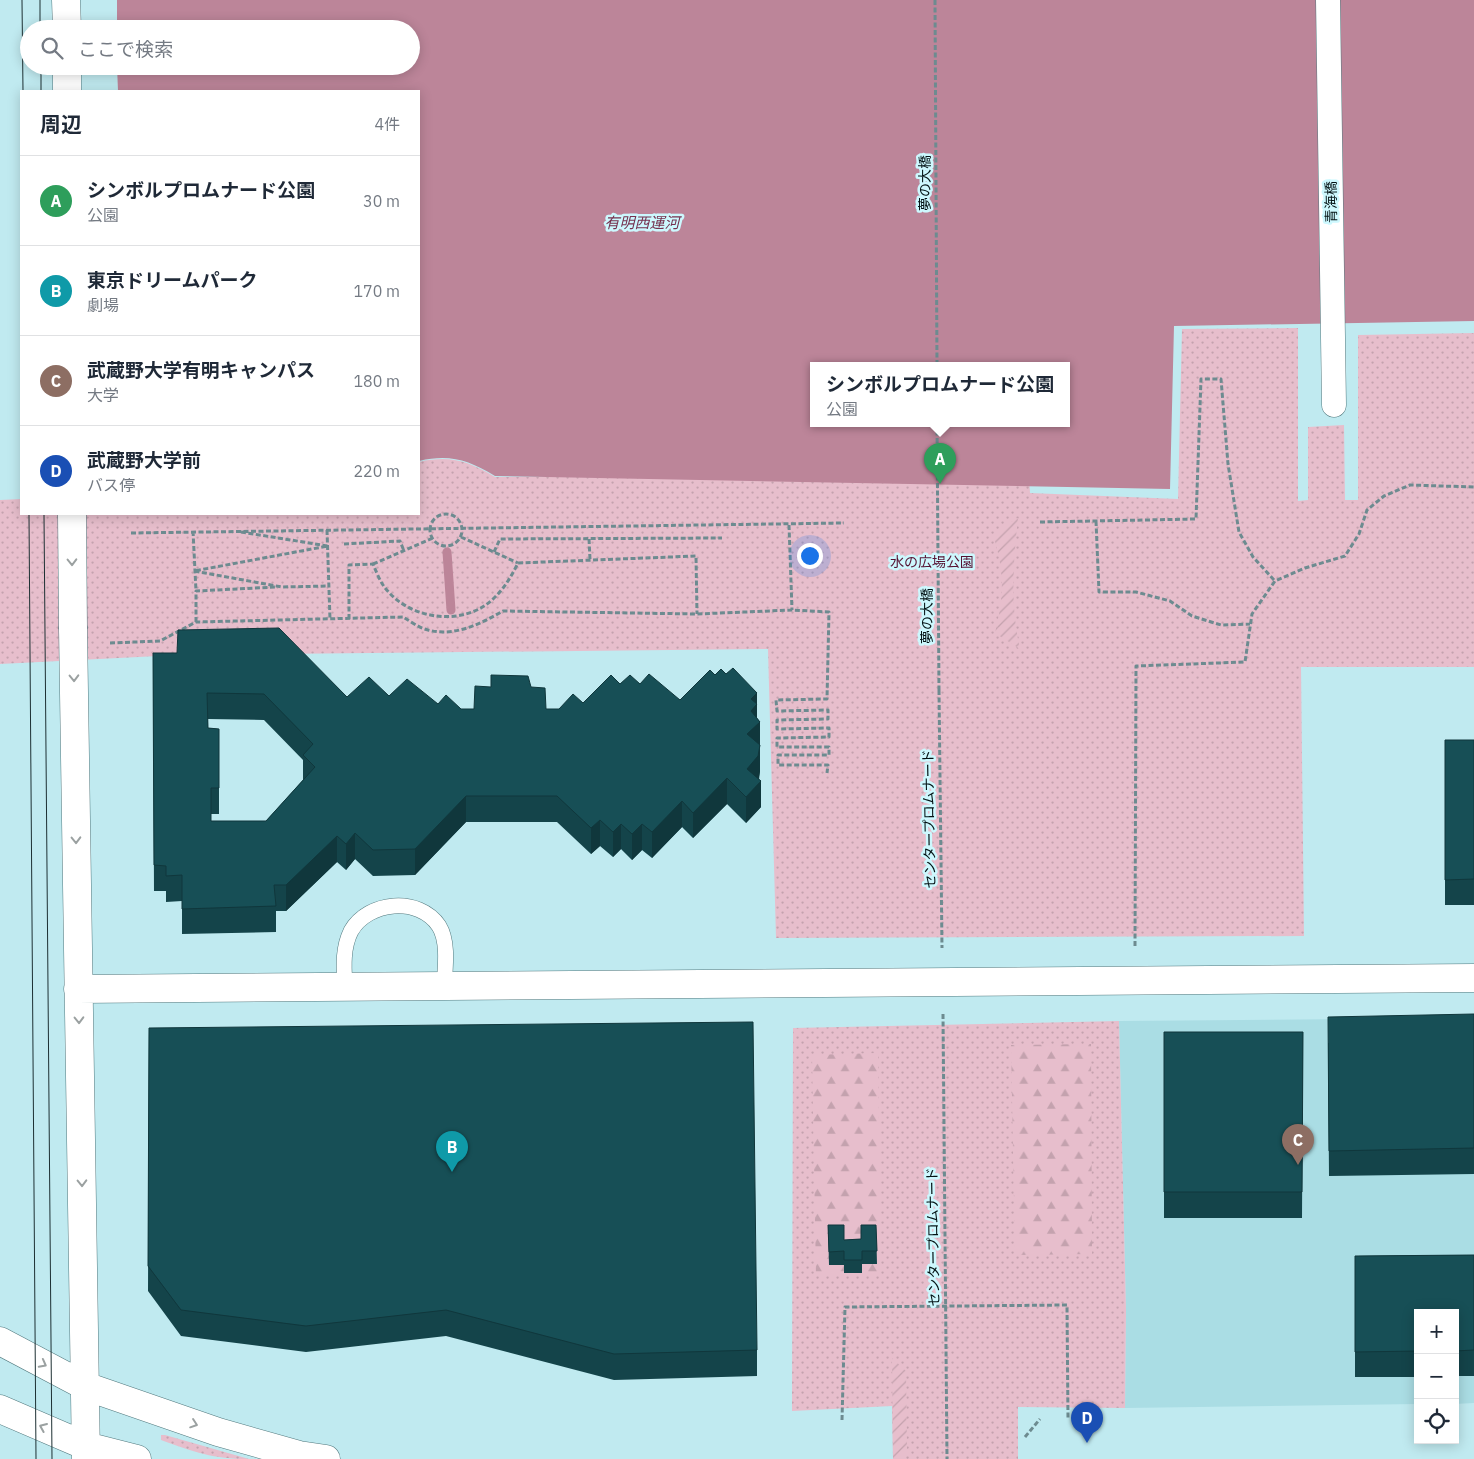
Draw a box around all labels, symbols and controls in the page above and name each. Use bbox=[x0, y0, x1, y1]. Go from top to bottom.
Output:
search box bbox=[20, 20, 420, 75]
icon: search bbox=[38, 34, 66, 62]
text: ここで検索 bbox=[78, 37, 173, 61]
text: 周辺 bbox=[40, 110, 82, 138]
text: 4件 bbox=[374, 114, 400, 134]
street label: 夢の大橋 bbox=[916, 155, 934, 211]
text: シンボルプロムナード公園 bbox=[87, 178, 315, 202]
street label: 青海橋 bbox=[1322, 181, 1340, 223]
text: A bbox=[51, 191, 61, 211]
text: 30 m bbox=[363, 191, 400, 211]
text: 公園 bbox=[87, 205, 119, 225]
water label: 有明西運河 bbox=[604, 213, 682, 232]
text: 東京ドリームパーク bbox=[87, 268, 257, 292]
text: B bbox=[51, 281, 61, 301]
text: 170 m bbox=[353, 281, 400, 301]
text: 劇場 bbox=[87, 295, 119, 315]
text: 武蔵野大学有明キャンパス bbox=[87, 358, 315, 382]
popup bbox=[810, 362, 1070, 427]
text: C bbox=[51, 371, 61, 391]
text: 180 m bbox=[353, 371, 400, 391]
text: シンボルプロムナード公園 bbox=[826, 372, 1054, 396]
text: 大学 bbox=[87, 385, 119, 405]
text: 公園 bbox=[826, 399, 858, 419]
pin: A bbox=[924, 443, 956, 484]
text: 武蔵野大学前 bbox=[87, 448, 201, 472]
text: D bbox=[50, 461, 62, 481]
text: 220 m bbox=[353, 461, 400, 481]
text: バス停 bbox=[87, 475, 135, 495]
your location bbox=[797, 543, 823, 569]
park label: 水の広場公園 bbox=[890, 553, 974, 571]
one-way arrow bbox=[67, 559, 77, 567]
street label: 夢の大橋 bbox=[918, 588, 936, 644]
one-way arrow bbox=[68, 674, 79, 682]
street label: センタープロムナード bbox=[919, 749, 939, 889]
one-way arrow bbox=[71, 836, 81, 844]
one-way arrow bbox=[74, 1016, 84, 1024]
pin: C bbox=[1282, 1124, 1314, 1165]
pin: B bbox=[436, 1131, 468, 1172]
street label: センタープロムナード bbox=[923, 1167, 943, 1307]
one-way arrow bbox=[77, 1179, 87, 1187]
map controls bbox=[1414, 1309, 1459, 1444]
button: + bbox=[1414, 1309, 1459, 1354]
button: − bbox=[1414, 1354, 1459, 1399]
one-way arrow bbox=[38, 1358, 47, 1368]
button: locate bbox=[1414, 1399, 1459, 1444]
pin: D bbox=[1071, 1402, 1103, 1443]
one-way arrow bbox=[189, 1418, 197, 1428]
one-way arrow bbox=[39, 1423, 48, 1434]

